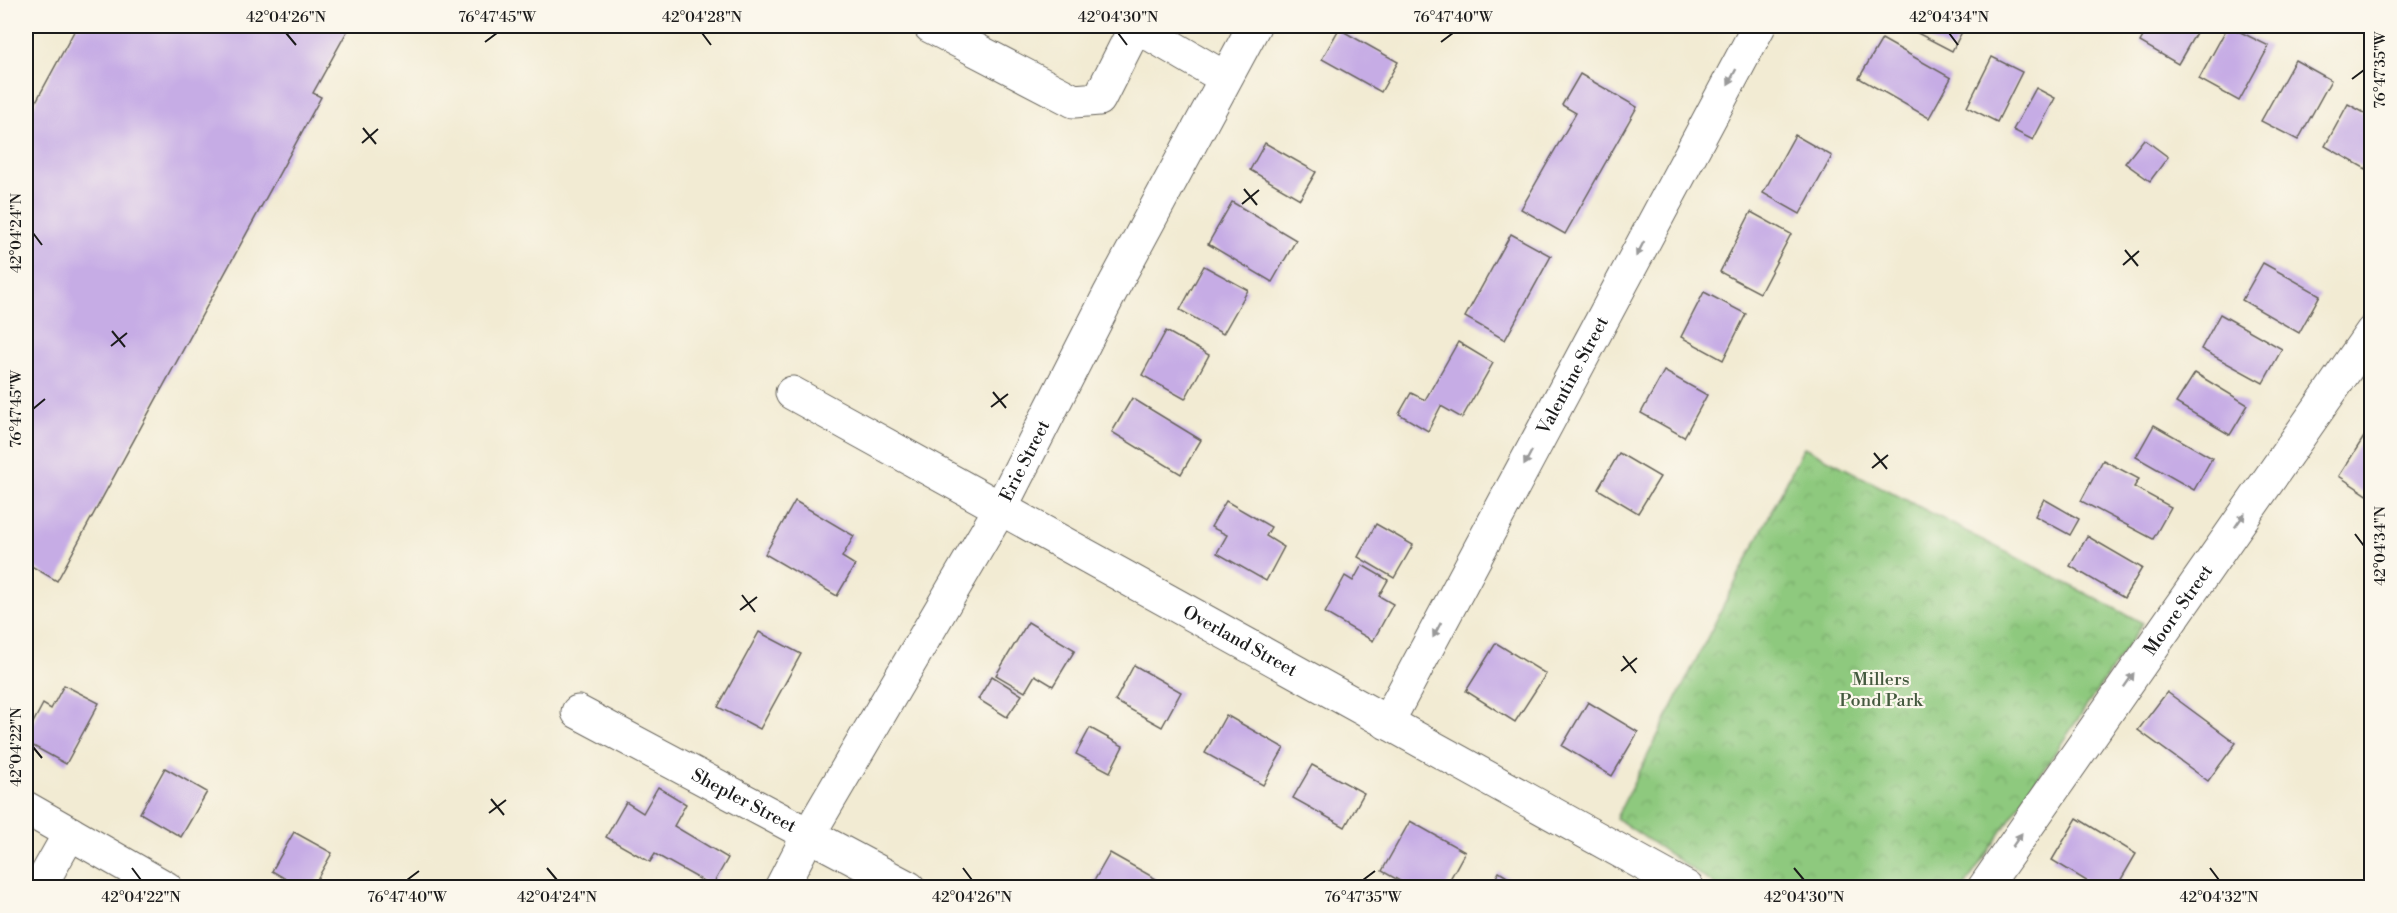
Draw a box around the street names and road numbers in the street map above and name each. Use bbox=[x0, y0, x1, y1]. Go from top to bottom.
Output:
street label: Valentine Street bbox=[1531, 312, 1614, 439]
street label: Erie Street bbox=[994, 416, 1055, 505]
street label: Moore Street bbox=[2138, 560, 2218, 660]
street label: Overland Street bbox=[1179, 600, 1302, 682]
street label: Shepler Street bbox=[688, 763, 801, 838]

